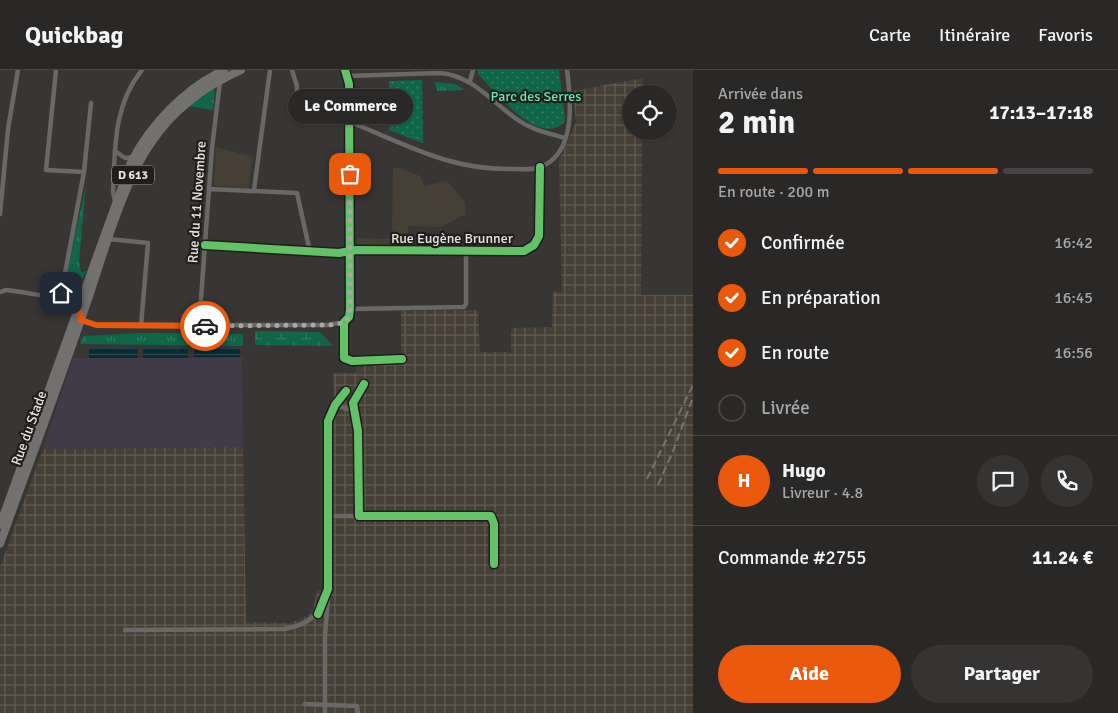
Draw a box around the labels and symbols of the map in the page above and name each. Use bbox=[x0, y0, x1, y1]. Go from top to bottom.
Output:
park label: Parc des Serres bbox=[491, 88, 581, 105]
callout: Le Commerce bbox=[288, 89, 412, 124]
street label: Rue du 11 Novembre bbox=[184, 140, 210, 264]
pin bbox=[329, 153, 371, 195]
road number: D 613 bbox=[112, 166, 154, 184]
street label: Rue Eugène Brunner bbox=[391, 230, 514, 247]
pin bbox=[40, 272, 82, 314]
courier bbox=[180, 301, 230, 351]
street label: Rue du Stade bbox=[8, 388, 50, 468]

